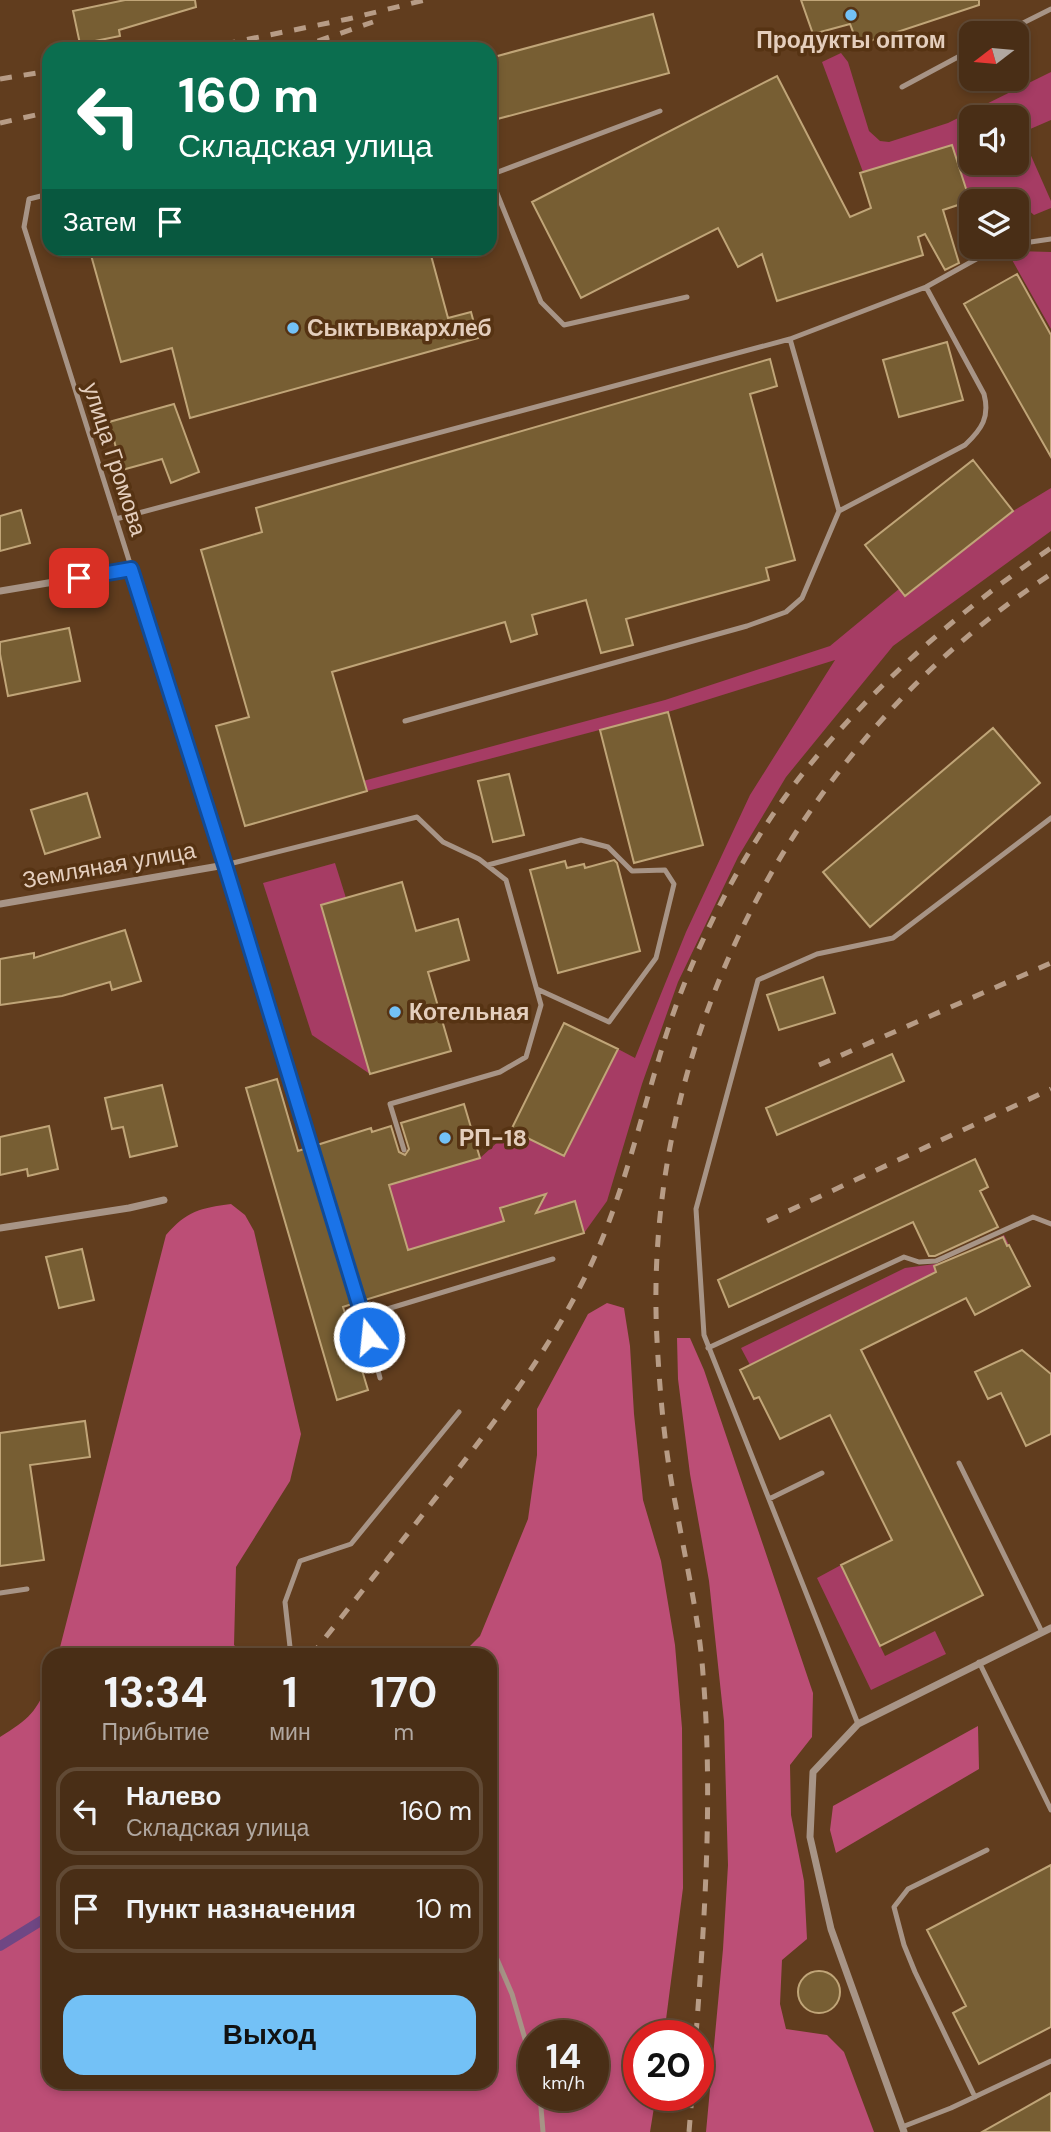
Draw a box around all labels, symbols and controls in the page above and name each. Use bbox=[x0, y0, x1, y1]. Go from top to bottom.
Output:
marker: Продукты оптом bbox=[843, 7, 859, 23]
north arrow bbox=[959, 21, 1029, 91]
map controls bbox=[959, 21, 1029, 259]
place label: Продукты оптом bbox=[756, 25, 946, 55]
text: 160 m bbox=[178, 63, 319, 127]
icon: left bbox=[63, 70, 154, 161]
button: sound bbox=[959, 105, 1029, 175]
text: Складская улица bbox=[178, 125, 433, 167]
button: layers bbox=[959, 189, 1029, 259]
icon: arrive bbox=[151, 203, 189, 241]
text: Затем bbox=[63, 205, 137, 239]
place label: Сыктывкархлеб bbox=[307, 313, 492, 343]
marker: Сыктывкархлеб bbox=[285, 320, 301, 336]
street label: улица Громова bbox=[76, 379, 154, 540]
pin bbox=[49, 548, 109, 608]
icon: arrive bbox=[60, 559, 98, 597]
street label: Земляная улица bbox=[20, 835, 198, 895]
place label: Котельная bbox=[409, 997, 529, 1027]
marker: Котельная bbox=[387, 1004, 403, 1020]
place label: РП-18 bbox=[459, 1123, 527, 1153]
marker: РП-18 bbox=[437, 1130, 453, 1146]
position arrow bbox=[332, 1300, 406, 1374]
text: 13:34 bbox=[104, 1665, 208, 1720]
text: 1 bbox=[282, 1665, 298, 1720]
text: 170 bbox=[370, 1665, 437, 1720]
text: Прибытие bbox=[102, 1717, 210, 1747]
text: мин bbox=[269, 1717, 311, 1747]
text: m bbox=[394, 1717, 414, 1747]
text: Налево bbox=[126, 1779, 221, 1813]
icon: left bbox=[67, 1792, 105, 1830]
text: 160 m bbox=[400, 1794, 472, 1828]
text: Складская улица bbox=[126, 1813, 309, 1843]
icon: arrive bbox=[67, 1890, 105, 1928]
text: Пункт назначения bbox=[126, 1892, 356, 1926]
text: 10 m bbox=[416, 1892, 472, 1926]
button: Выход bbox=[63, 1995, 476, 2075]
speed limit sign: 20 bbox=[623, 2020, 714, 2111]
text: 14 bbox=[546, 2033, 581, 2079]
text: km/h bbox=[542, 2071, 585, 2095]

